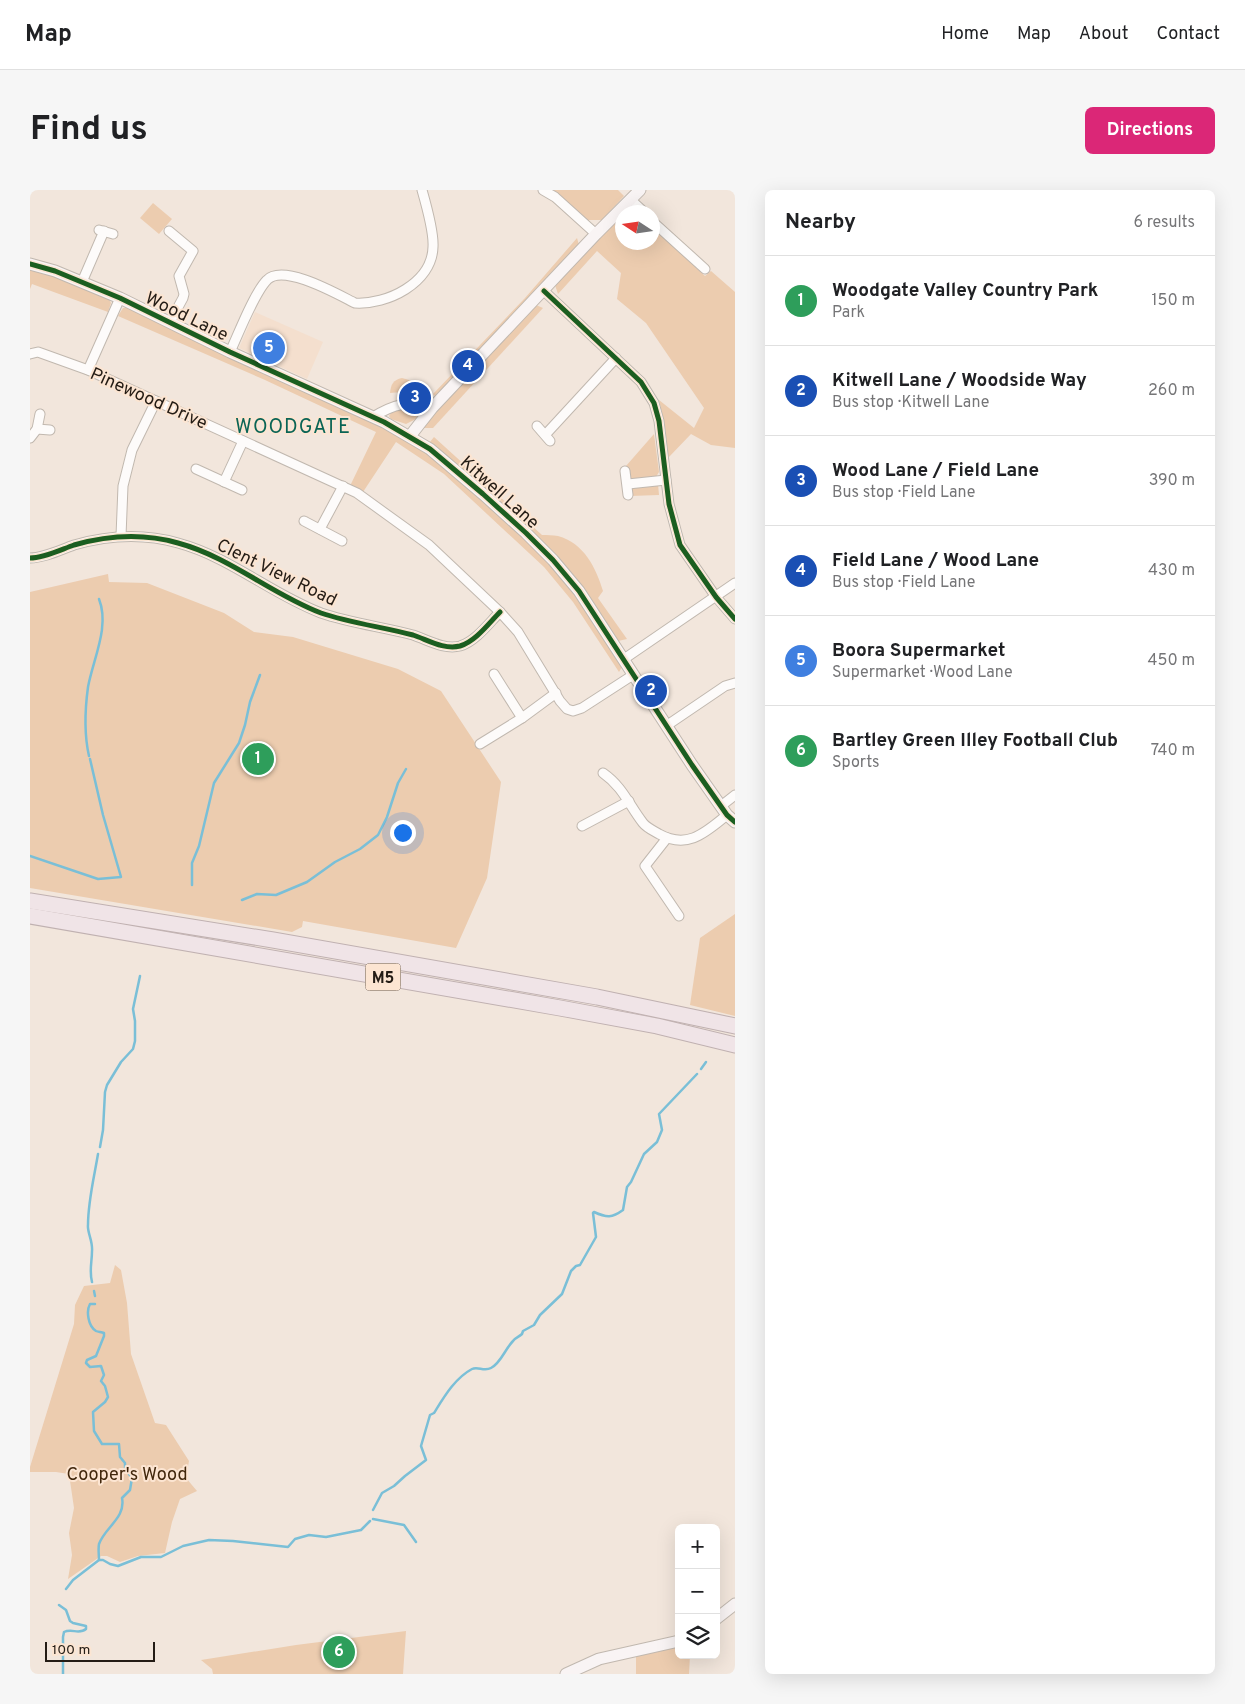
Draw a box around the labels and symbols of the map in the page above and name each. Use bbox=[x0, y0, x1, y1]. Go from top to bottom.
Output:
north arrow bbox=[615, 205, 660, 250]
street label: Wood Lane bbox=[141, 287, 232, 347]
pin: 5 bbox=[253, 329, 285, 367]
pin: 4 bbox=[452, 347, 484, 385]
street label: Pinewood Drive bbox=[86, 363, 211, 436]
pin: 3 bbox=[399, 379, 431, 417]
district label: WOODGATE bbox=[235, 415, 351, 441]
street label: Kitwell Lane bbox=[455, 452, 543, 535]
street label: Clent View Road bbox=[212, 534, 340, 612]
pin: 2 bbox=[635, 672, 667, 710]
pin: 1 bbox=[242, 740, 274, 778]
your location bbox=[390, 820, 416, 846]
road number: M5 bbox=[366, 964, 400, 990]
park label: Cooper's Wood bbox=[66, 1464, 188, 1487]
pin: 6 bbox=[323, 1633, 355, 1671]
scale bar bbox=[45, 1639, 155, 1662]

